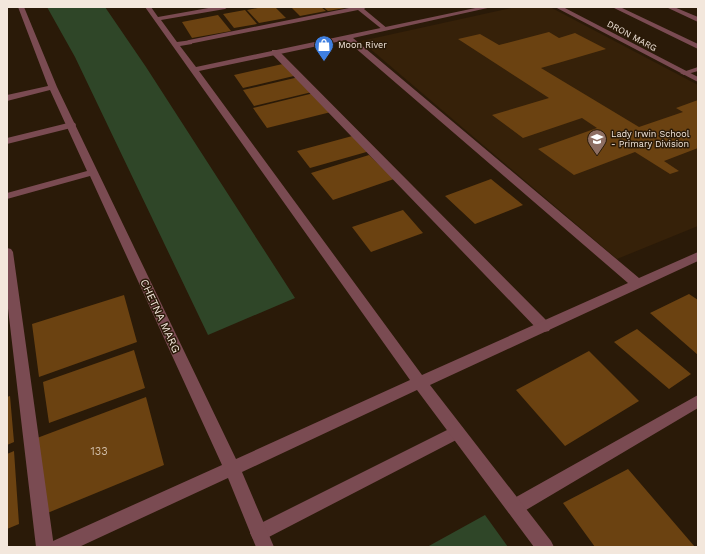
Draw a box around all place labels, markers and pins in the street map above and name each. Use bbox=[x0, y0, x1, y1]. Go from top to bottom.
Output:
shop icon: Moon River bbox=[313, 34, 335, 62]
place label: Moon River bbox=[338, 40, 387, 50]
school or university icon: Lady Irwin School - Primary Division bbox=[586, 128, 608, 156]
place label: Lady Irwin School - Primary Division bbox=[611, 129, 690, 149]

